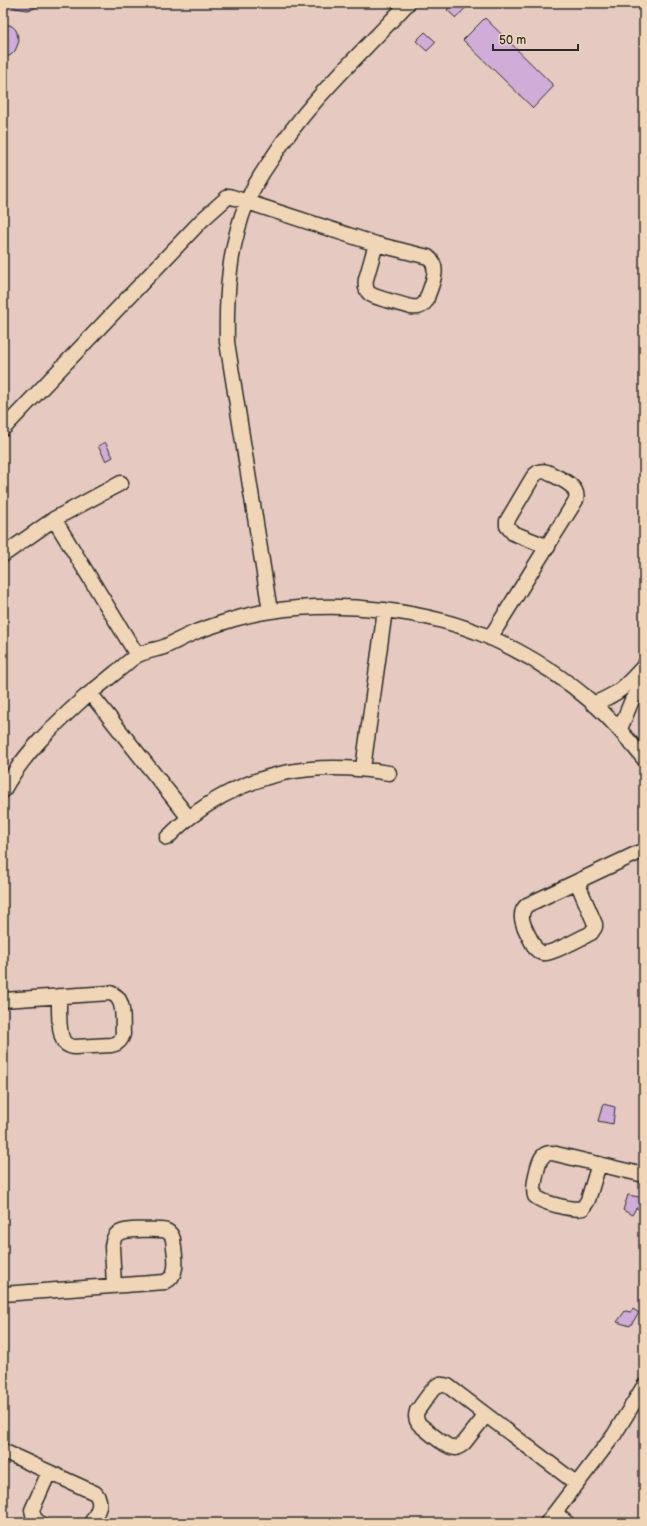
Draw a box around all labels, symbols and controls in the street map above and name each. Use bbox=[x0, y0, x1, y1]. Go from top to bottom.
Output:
scale bar bbox=[493, 26, 578, 52]
text: 50 m bbox=[499, 33, 526, 48]

